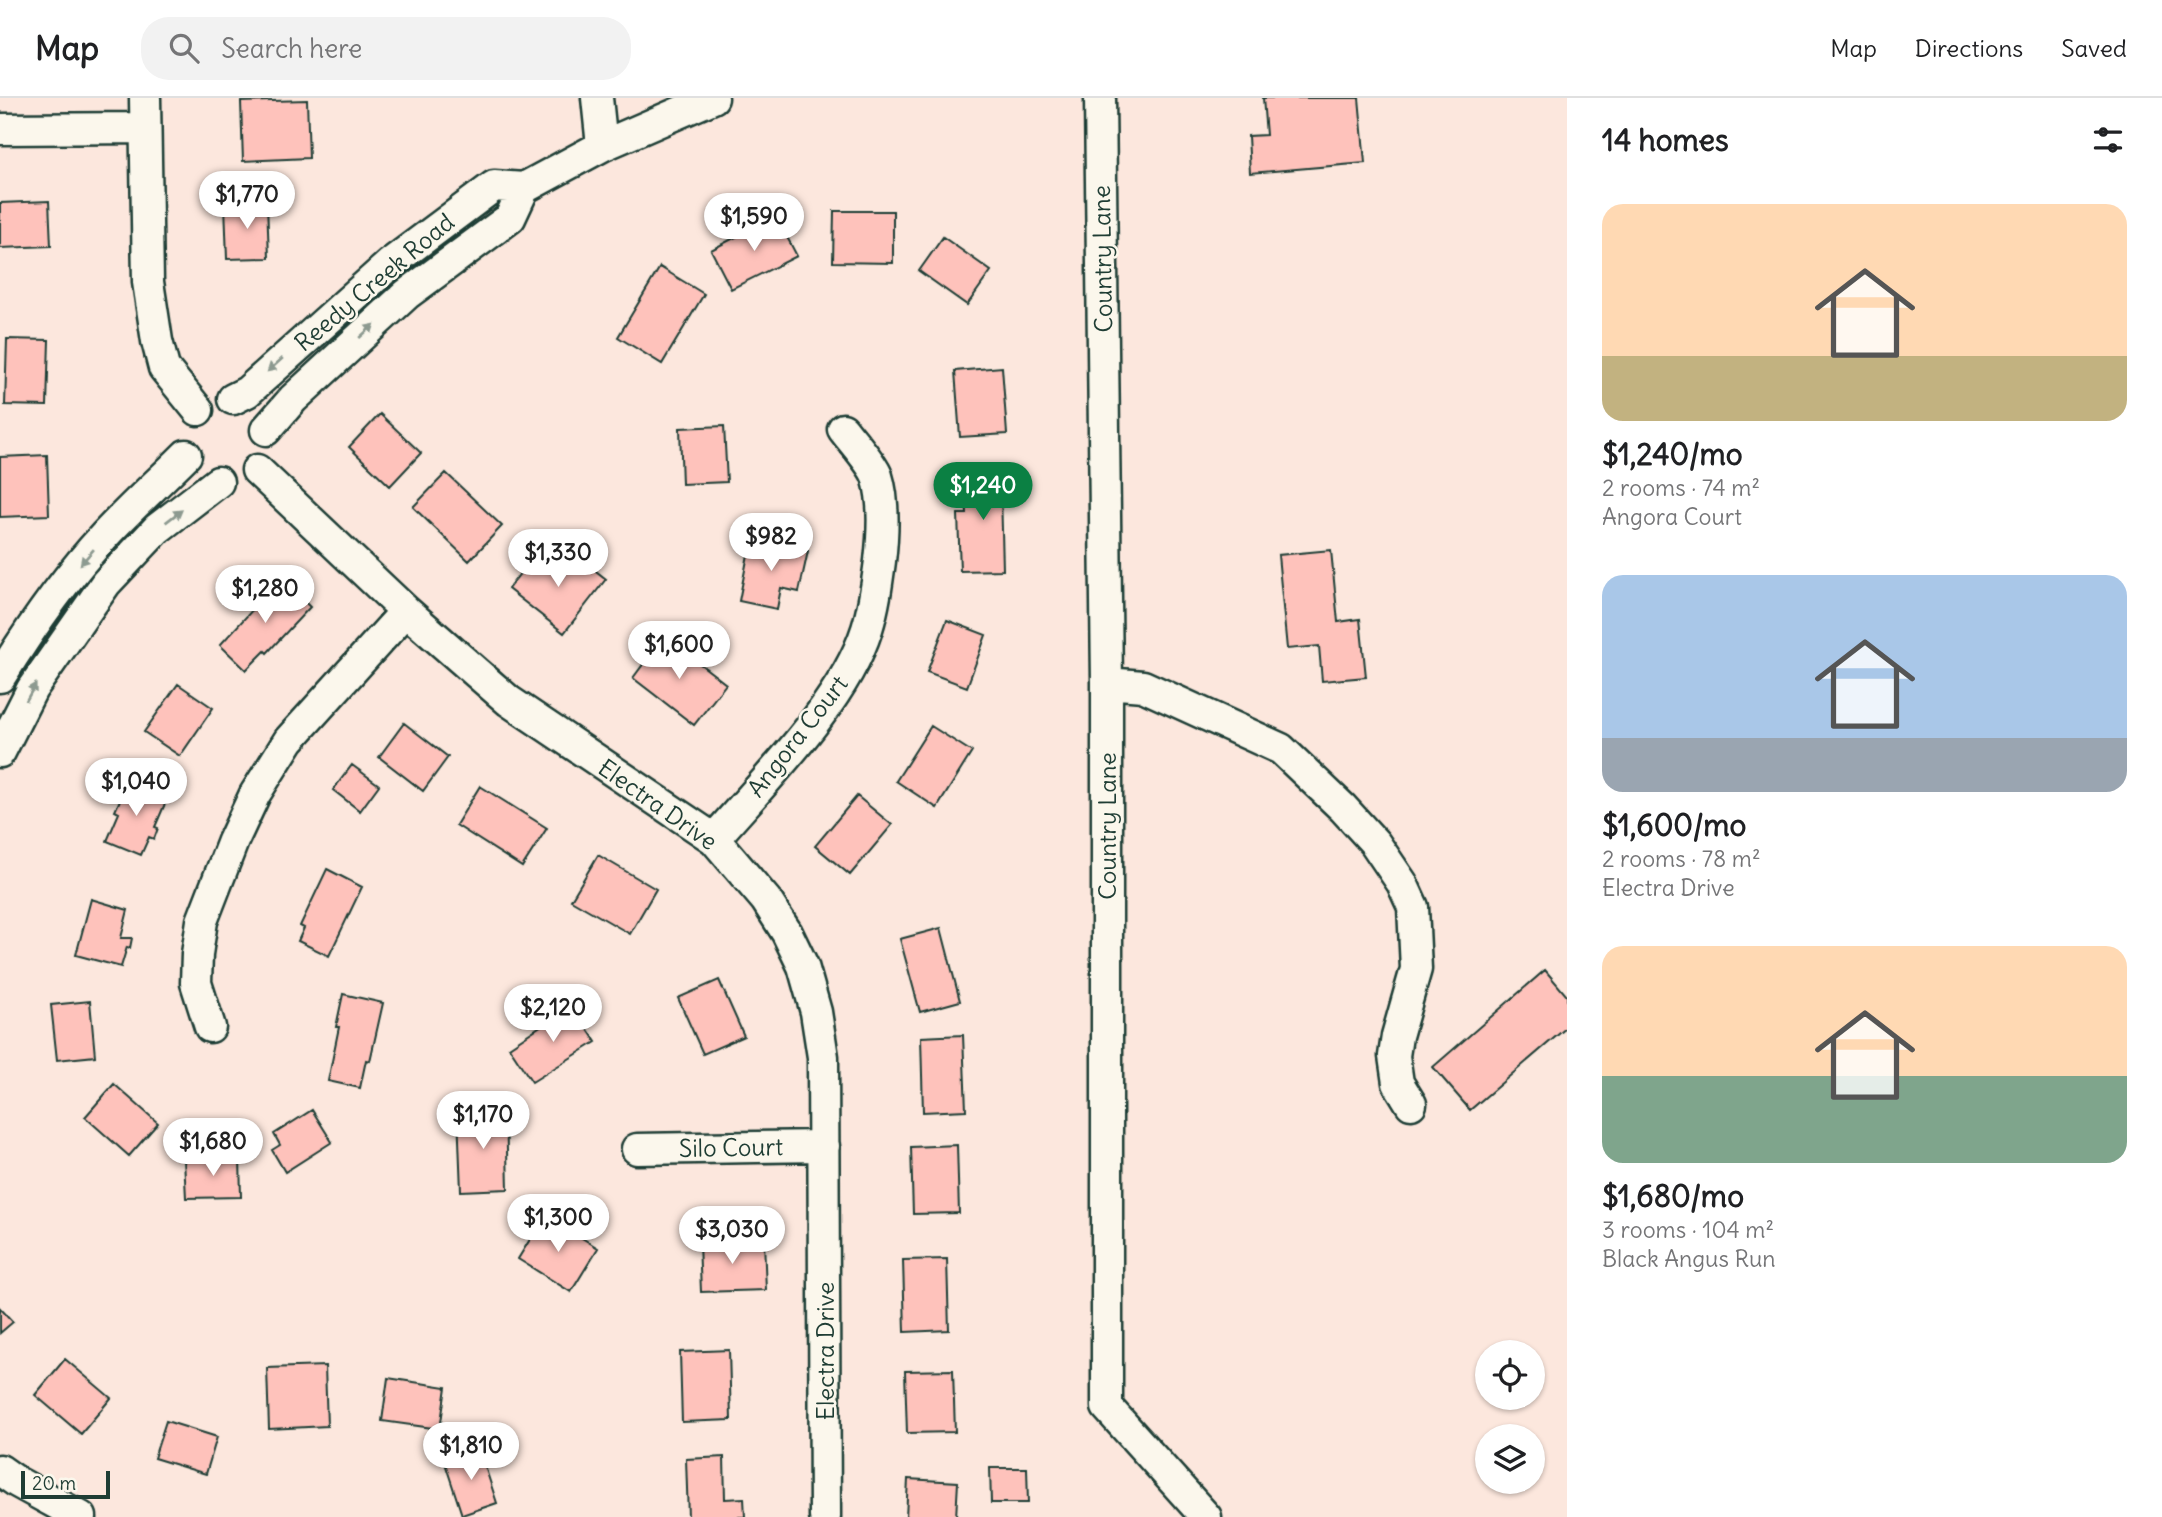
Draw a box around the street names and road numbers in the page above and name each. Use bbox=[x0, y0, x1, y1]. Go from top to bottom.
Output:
street label: Country Lane bbox=[1086, 185, 1118, 333]
street label: Reedy Creek Road bbox=[288, 207, 460, 357]
street label: Angora Court bbox=[740, 669, 854, 803]
street label: Electra Drive bbox=[593, 752, 723, 856]
street label: Country Lane bbox=[1092, 752, 1122, 900]
street label: Silo Court bbox=[679, 1131, 783, 1163]
street label: Electra Drive bbox=[810, 1282, 840, 1420]

